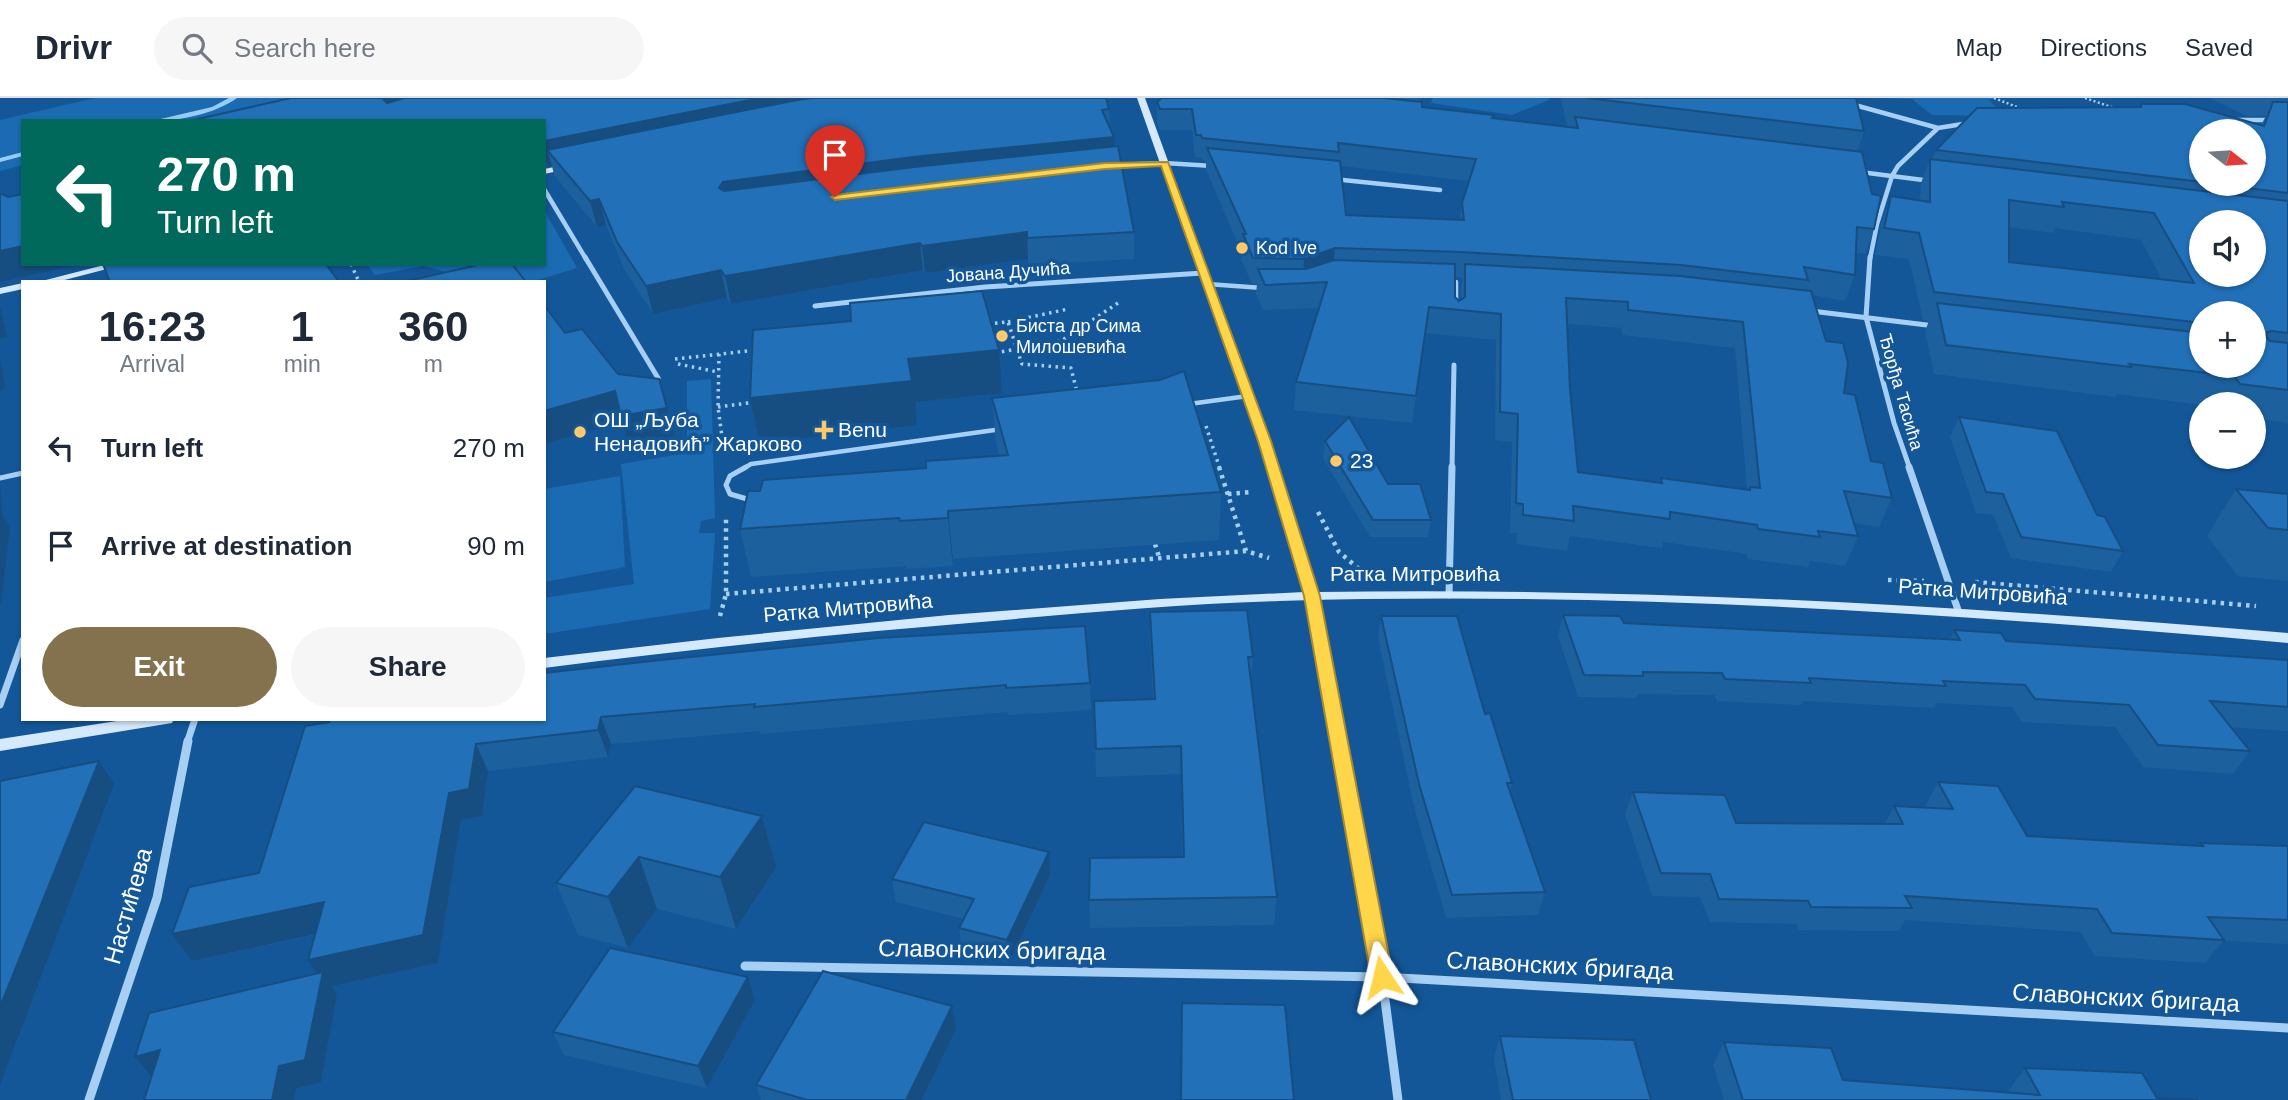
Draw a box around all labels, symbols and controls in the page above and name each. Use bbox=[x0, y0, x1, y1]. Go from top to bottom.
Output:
search box bbox=[154, 17, 644, 80]
text: Drivr bbox=[35, 29, 112, 66]
icon: search bbox=[178, 29, 216, 67]
text: Search here bbox=[234, 33, 376, 63]
text: Map bbox=[1956, 34, 2002, 61]
text: Directions bbox=[2040, 34, 2147, 61]
text: Saved bbox=[2185, 34, 2253, 61]
north arrow bbox=[2189, 119, 2266, 196]
map controls bbox=[2189, 119, 2266, 469]
pin bbox=[805, 125, 865, 197]
icon: arrive bbox=[816, 136, 854, 174]
icon: left bbox=[42, 147, 133, 238]
text: 270 m bbox=[157, 147, 296, 201]
text: Turn left bbox=[157, 204, 273, 240]
button: sound bbox=[2189, 210, 2266, 287]
place label: Kod Ive bbox=[1256, 238, 1317, 258]
marker: Kod Ive bbox=[1234, 240, 1250, 256]
street label: Јована Дучића bbox=[945, 258, 1072, 286]
button: + bbox=[2189, 301, 2266, 378]
text: 16:23 bbox=[99, 303, 206, 350]
text: 1 bbox=[290, 303, 314, 350]
text: 360 bbox=[398, 303, 468, 350]
place label: Биста др Сима Милошевића bbox=[1016, 316, 1142, 357]
marker: Биста др Сима Милошевића bbox=[994, 328, 1010, 344]
street label: Ђорђа Тасића bbox=[1875, 332, 1927, 453]
text: Arrival bbox=[120, 351, 185, 377]
text: min bbox=[284, 351, 321, 377]
text: m bbox=[424, 351, 443, 377]
button: − bbox=[2189, 392, 2266, 469]
place label: ОШ „Љуба Ненадовић” Жарково bbox=[594, 408, 802, 455]
place label: Benu bbox=[838, 418, 887, 441]
marker: Benu bbox=[816, 422, 832, 438]
marker: ОШ „Љуба Ненадовић” Жарково bbox=[572, 424, 588, 440]
icon: left bbox=[42, 429, 80, 467]
text: Turn left bbox=[101, 433, 203, 463]
text: 270 m bbox=[453, 433, 525, 463]
place label: 23 bbox=[1350, 449, 1373, 472]
marker: 23 bbox=[1328, 453, 1344, 469]
icon: arrive bbox=[42, 527, 80, 565]
text: Arrive at destination bbox=[101, 531, 352, 561]
text: 90 m bbox=[467, 531, 525, 561]
street label: Ратка Митровића bbox=[1330, 562, 1500, 585]
street label: Ратка Митровића bbox=[1898, 574, 2069, 609]
street label: Ратка Митровића bbox=[762, 589, 934, 626]
button: Exit bbox=[42, 627, 277, 707]
button: Share bbox=[291, 627, 525, 707]
street label: Настићева bbox=[98, 844, 157, 967]
street label: Славонских бригада bbox=[878, 934, 1107, 965]
position arrow bbox=[1345, 940, 1419, 1014]
street label: Славонских бригада bbox=[1446, 946, 1675, 985]
street label: Славонских бригада bbox=[2012, 978, 2241, 1017]

